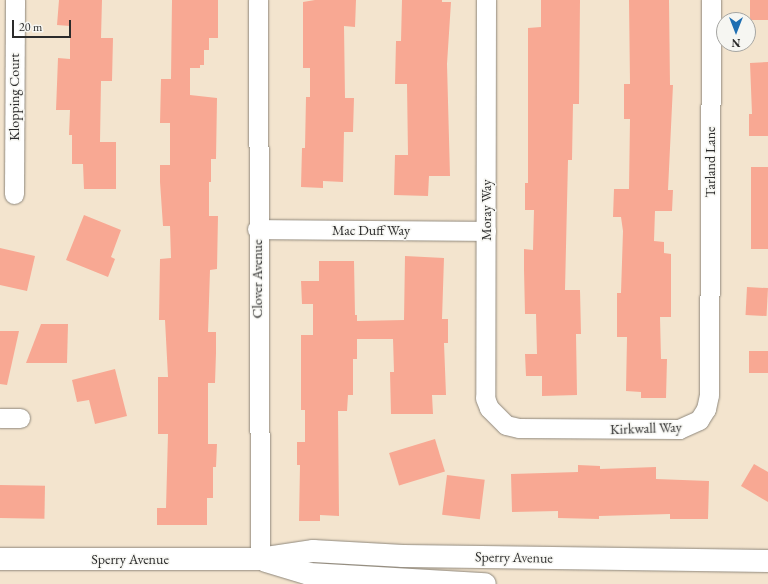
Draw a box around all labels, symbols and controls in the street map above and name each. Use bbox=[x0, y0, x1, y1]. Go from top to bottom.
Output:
scale bar bbox=[14, 12, 73, 38]
north arrow bbox=[716, 12, 756, 52]
text: 20 m bbox=[19, 19, 42, 35]
text: N bbox=[732, 36, 740, 50]
street label: Klopping Court bbox=[6, 53, 22, 141]
street label: Tarland Lane bbox=[702, 126, 718, 198]
street label: Moray Way bbox=[478, 179, 494, 241]
street label: Mac Duff Way bbox=[332, 222, 410, 238]
street label: Clover Avenue bbox=[249, 240, 265, 318]
street label: Kirkwall Way bbox=[610, 418, 682, 438]
street label: Sperry Avenue bbox=[475, 548, 553, 566]
street label: Sperry Avenue bbox=[91, 551, 169, 567]

